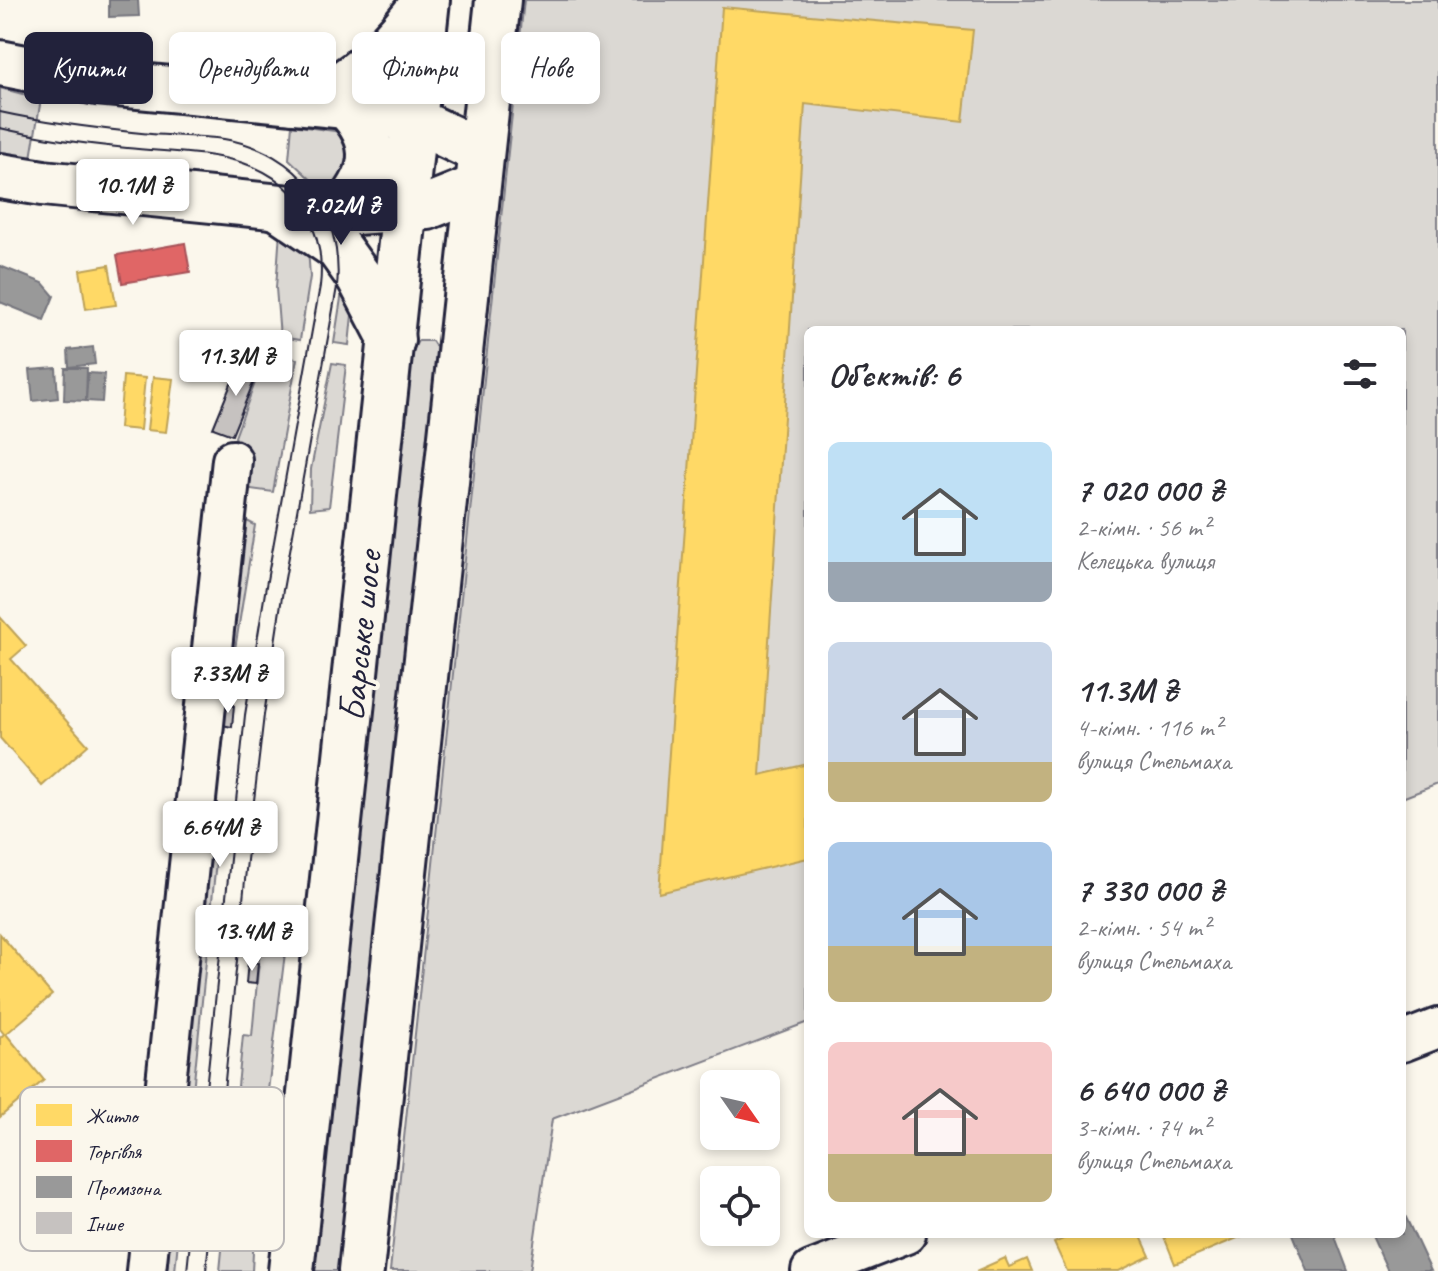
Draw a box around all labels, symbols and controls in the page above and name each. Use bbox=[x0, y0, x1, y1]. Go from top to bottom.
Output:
chip: Купити bbox=[24, 32, 153, 104]
chip: Орендувати bbox=[169, 32, 336, 104]
chip: Фільтри bbox=[352, 32, 485, 104]
chip: Нове bbox=[501, 32, 600, 104]
pin: 10.1M ₴ bbox=[59, 159, 207, 227]
text: 10.1M ₴ bbox=[94, 168, 172, 201]
pin: 7.02M ₴ bbox=[267, 179, 415, 247]
text: 7.02M ₴ bbox=[302, 188, 380, 221]
pin: 11.3M ₴ bbox=[162, 330, 310, 398]
text: 11.3M ₴ bbox=[197, 339, 275, 372]
icon: filters bbox=[1338, 352, 1382, 396]
text: Об’єктів: 6 bbox=[828, 353, 960, 396]
text: 7 020 000 ₴ bbox=[1076, 468, 1223, 511]
icon: home bbox=[892, 474, 988, 570]
text: 2-кімн. · 56 m² bbox=[1076, 511, 1210, 544]
text: Келецька вулиця bbox=[1076, 544, 1214, 577]
street label: Барське шосе bbox=[328, 546, 393, 724]
pin: 7.33M ₴ bbox=[154, 647, 302, 715]
text: 7.33M ₴ bbox=[189, 656, 267, 689]
text: 11.3M ₴ bbox=[1076, 668, 1177, 711]
icon: home bbox=[892, 674, 988, 770]
text: 4-кімн. · 116 m² bbox=[1076, 711, 1222, 744]
text: вулиця Стельмаха bbox=[1076, 744, 1231, 777]
pin: 6.64M ₴ bbox=[146, 801, 294, 869]
text: 6.64M ₴ bbox=[181, 810, 259, 843]
text: 7 330 000 ₴ bbox=[1076, 868, 1223, 911]
icon: home bbox=[892, 874, 988, 970]
pin: 13.4M ₴ bbox=[178, 905, 326, 973]
text: 2-кімн. · 54 m² bbox=[1076, 911, 1210, 944]
text: 13.4M ₴ bbox=[213, 914, 291, 947]
text: вулиця Стельмаха bbox=[1076, 944, 1231, 977]
text: 6 640 000 ₴ bbox=[1076, 1068, 1225, 1111]
north arrow bbox=[700, 1070, 780, 1150]
map controls bbox=[700, 1070, 780, 1246]
icon: home bbox=[892, 1074, 988, 1170]
legend bbox=[20, 1087, 284, 1251]
text: Житло bbox=[86, 1102, 140, 1130]
text: 3-кімн. · 74 m² bbox=[1076, 1111, 1210, 1144]
text: Торгівля bbox=[86, 1138, 142, 1166]
text: вулиця Стельмаха bbox=[1076, 1144, 1231, 1177]
button: locate bbox=[700, 1166, 780, 1246]
text: Промзона bbox=[86, 1174, 162, 1202]
text: Інше bbox=[86, 1210, 125, 1238]

